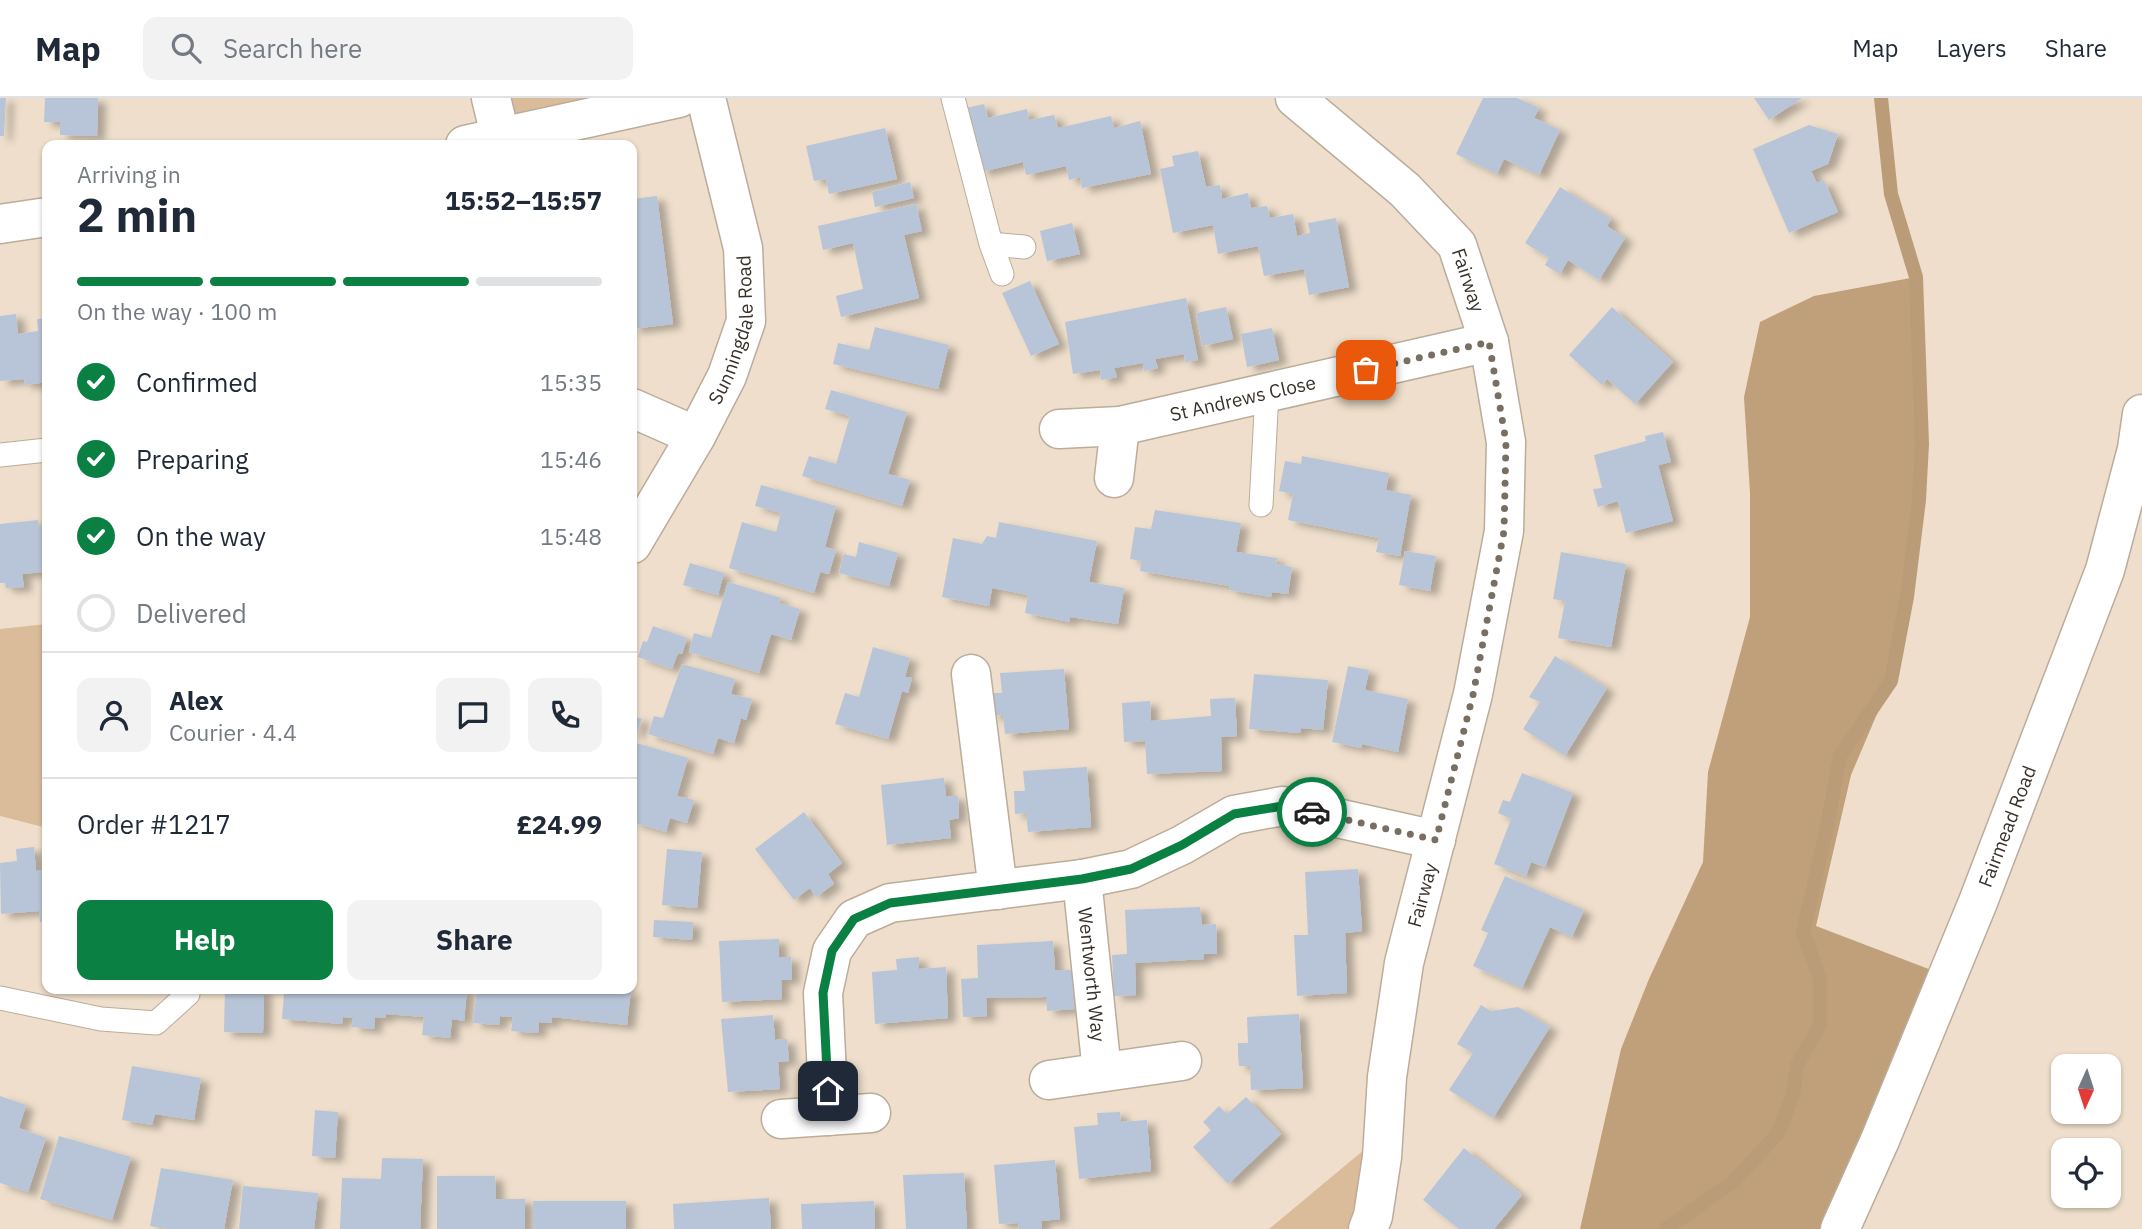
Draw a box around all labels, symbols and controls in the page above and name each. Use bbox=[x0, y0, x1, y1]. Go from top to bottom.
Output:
search box bbox=[143, 17, 633, 80]
text: Map bbox=[35, 27, 101, 70]
icon: search bbox=[167, 29, 205, 67]
text: Search here bbox=[223, 31, 362, 65]
text: Map bbox=[1852, 32, 1899, 64]
text: Layers bbox=[1937, 32, 2007, 64]
text: Share bbox=[2045, 32, 2107, 64]
text: Arriving in bbox=[77, 159, 181, 189]
text: 15:52–15:57 bbox=[445, 183, 602, 217]
text: 2 min bbox=[77, 185, 197, 245]
street label: Fairway bbox=[1447, 245, 1490, 316]
street label: Sunningdale Road bbox=[703, 255, 758, 408]
text: On the way · 100 m bbox=[77, 296, 277, 326]
pin bbox=[1336, 340, 1396, 400]
icon: bag bbox=[1347, 351, 1385, 389]
icon: check bbox=[77, 363, 115, 401]
text: Confirmed bbox=[136, 365, 258, 399]
text: 15:35 bbox=[540, 367, 602, 397]
street label: St Andrews Close bbox=[1167, 370, 1318, 426]
icon: check bbox=[77, 440, 115, 478]
text: Preparing bbox=[136, 442, 249, 476]
text: 15:46 bbox=[540, 444, 602, 474]
icon: check bbox=[77, 517, 115, 555]
text: On the way bbox=[136, 519, 266, 553]
text: 15:48 bbox=[540, 521, 602, 551]
text: Delivered bbox=[136, 596, 247, 630]
button: person bbox=[77, 678, 151, 752]
button: chat bbox=[436, 678, 510, 752]
button: phone bbox=[528, 678, 602, 752]
text: Alex bbox=[169, 683, 223, 717]
text: Courier · 4.4 bbox=[169, 717, 297, 747]
street label: Fairmead Road bbox=[1973, 762, 2041, 890]
courier bbox=[1277, 777, 1347, 847]
icon: car bbox=[1293, 793, 1331, 831]
text: Order #1217 bbox=[77, 807, 231, 841]
text: £24.99 bbox=[516, 807, 602, 841]
street label: Fairway bbox=[1402, 860, 1442, 930]
button: Help bbox=[77, 900, 333, 980]
button: Share bbox=[347, 900, 602, 980]
street label: Wentworth Way bbox=[1073, 906, 1111, 1043]
north arrow bbox=[2051, 1054, 2121, 1124]
map controls bbox=[2051, 1054, 2121, 1208]
pin bbox=[798, 1061, 858, 1121]
icon: home bbox=[809, 1072, 847, 1110]
button: locate bbox=[2051, 1138, 2121, 1208]

